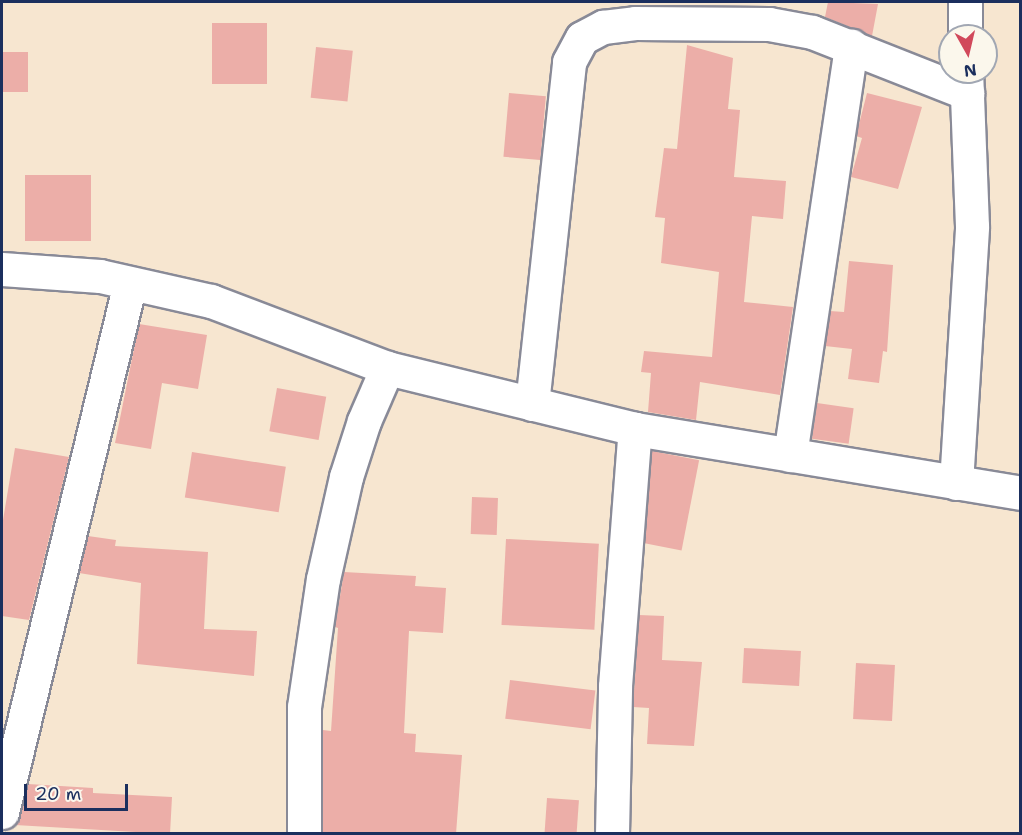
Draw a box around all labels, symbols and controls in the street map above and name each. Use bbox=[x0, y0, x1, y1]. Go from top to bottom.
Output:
north arrow bbox=[938, 24, 998, 84]
text: N bbox=[963, 59, 978, 82]
scale bar bbox=[27, 772, 130, 810]
text: 20 m bbox=[35, 782, 81, 806]

